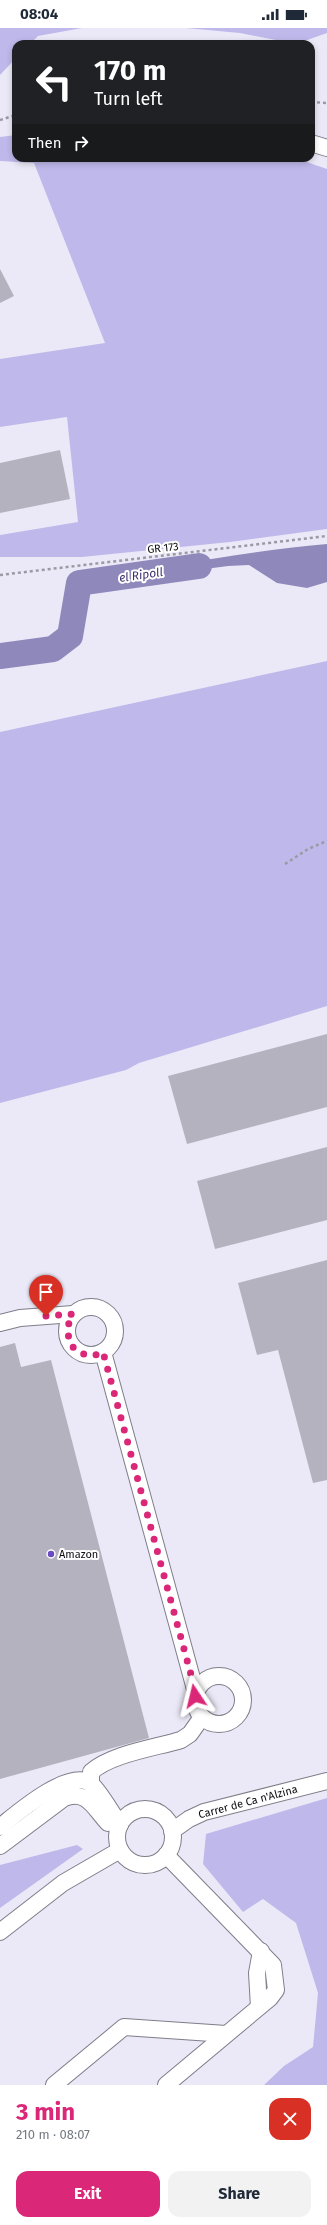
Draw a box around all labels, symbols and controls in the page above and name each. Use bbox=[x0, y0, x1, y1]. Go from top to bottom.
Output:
text: 08:04 bbox=[20, 5, 58, 23]
text: 170 m bbox=[94, 54, 166, 87]
icon: left bbox=[28, 56, 80, 108]
text: Turn left bbox=[94, 88, 163, 110]
icon: right bbox=[70, 132, 92, 154]
text: Then bbox=[28, 134, 62, 152]
street label: GR 173 bbox=[147, 540, 179, 556]
water label: el Ripoll bbox=[118, 565, 164, 585]
pin bbox=[29, 1275, 63, 1316]
icon: arrive bbox=[35, 1281, 57, 1303]
place label: Amazon bbox=[59, 1548, 98, 1561]
marker: Amazon bbox=[46, 1549, 56, 1559]
position arrow bbox=[174, 1675, 216, 1717]
street label: Carrer de Ca n'Alzina bbox=[197, 1782, 299, 1822]
text: 3 min bbox=[16, 2098, 75, 2126]
button: close bbox=[269, 2098, 311, 2140]
text: 210 m · 08:07 bbox=[16, 2127, 90, 2142]
button: Exit bbox=[16, 2171, 160, 2217]
button: Share bbox=[168, 2171, 311, 2217]

